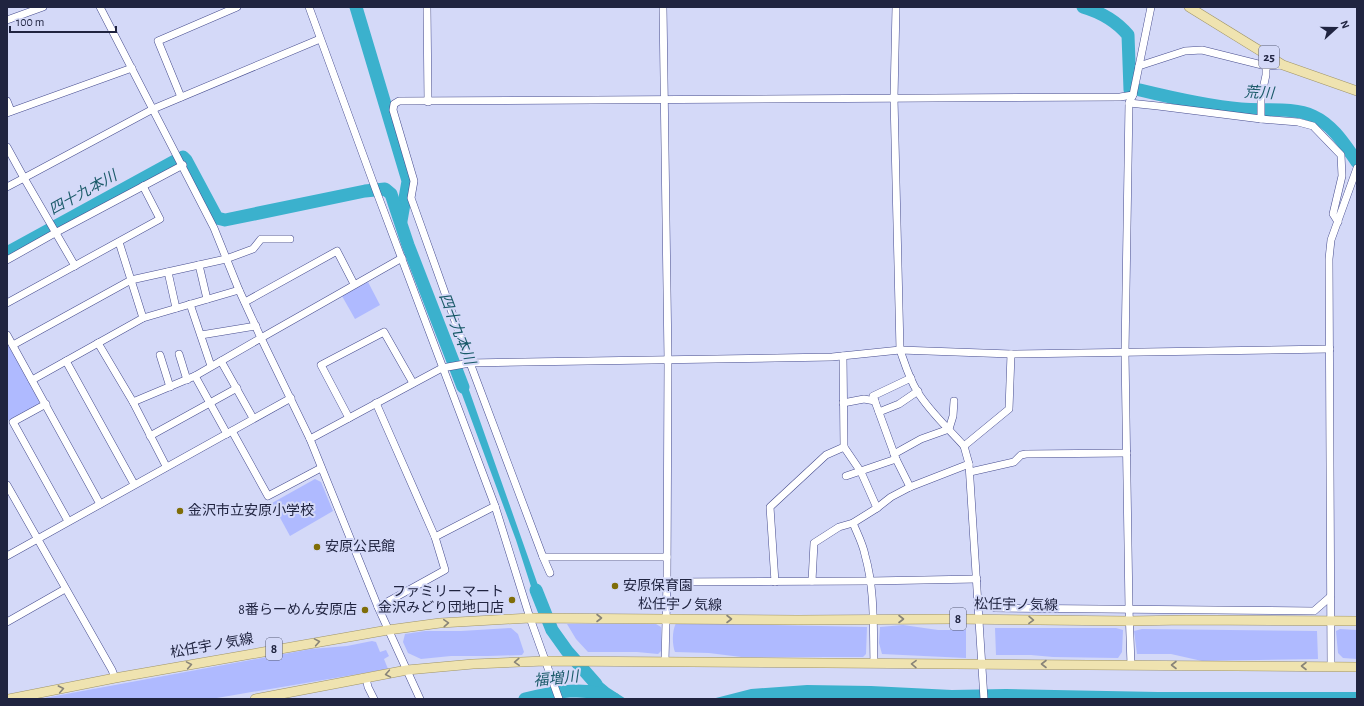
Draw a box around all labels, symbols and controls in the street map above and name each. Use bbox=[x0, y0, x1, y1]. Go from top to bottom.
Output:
scale bar bbox=[10, 8, 116, 34]
north arrow bbox=[1316, 8, 1356, 48]
text: 100 m bbox=[16, 16, 44, 28]
text: N bbox=[1338, 19, 1351, 30]
road number: 25 bbox=[1259, 46, 1279, 68]
water label: 荒川 bbox=[1244, 84, 1276, 101]
water label: 四十九本川 bbox=[46, 166, 121, 218]
water label: 四十九本川 bbox=[437, 291, 479, 369]
place label: 金沢市立安原小学校 bbox=[188, 503, 314, 518]
marker: 金沢市立安原小学校 bbox=[175, 506, 185, 516]
place label: 安原公民館 bbox=[325, 539, 395, 554]
marker: 安原公民館 bbox=[312, 542, 322, 552]
place label: 安原保育園 bbox=[623, 578, 693, 593]
marker: 安原保育園 bbox=[610, 581, 620, 591]
place label: ファミリーマート 金沢みどり団地口店 bbox=[378, 585, 504, 615]
marker: ファミリーマート 金沢みどり団地口店 bbox=[507, 595, 517, 605]
street label: 松任宇ノ気線 bbox=[638, 596, 722, 613]
street label: 松任宇ノ気線 bbox=[974, 596, 1058, 613]
place label: 8番らーめん安原店 bbox=[238, 602, 357, 617]
marker: 8番らーめん安原店 bbox=[360, 605, 370, 615]
road number: 8 bbox=[950, 608, 966, 630]
one-way arrow bbox=[596, 614, 602, 622]
one-way arrow bbox=[726, 615, 732, 623]
one-way arrow bbox=[898, 615, 904, 623]
one-way arrow bbox=[1028, 615, 1034, 624]
one-way arrow bbox=[443, 618, 449, 627]
street label: 松任宇ノ気線 bbox=[169, 631, 255, 660]
road number: 8 bbox=[266, 638, 282, 660]
one-way arrow bbox=[314, 638, 320, 647]
one-way arrow bbox=[514, 658, 520, 666]
one-way arrow bbox=[911, 659, 917, 668]
one-way arrow bbox=[1041, 660, 1047, 668]
one-way arrow bbox=[186, 661, 192, 669]
one-way arrow bbox=[1171, 661, 1177, 669]
one-way arrow bbox=[1301, 662, 1307, 670]
water label: 福増川 bbox=[533, 668, 581, 689]
one-way arrow bbox=[385, 669, 391, 678]
one-way arrow bbox=[58, 685, 64, 693]

